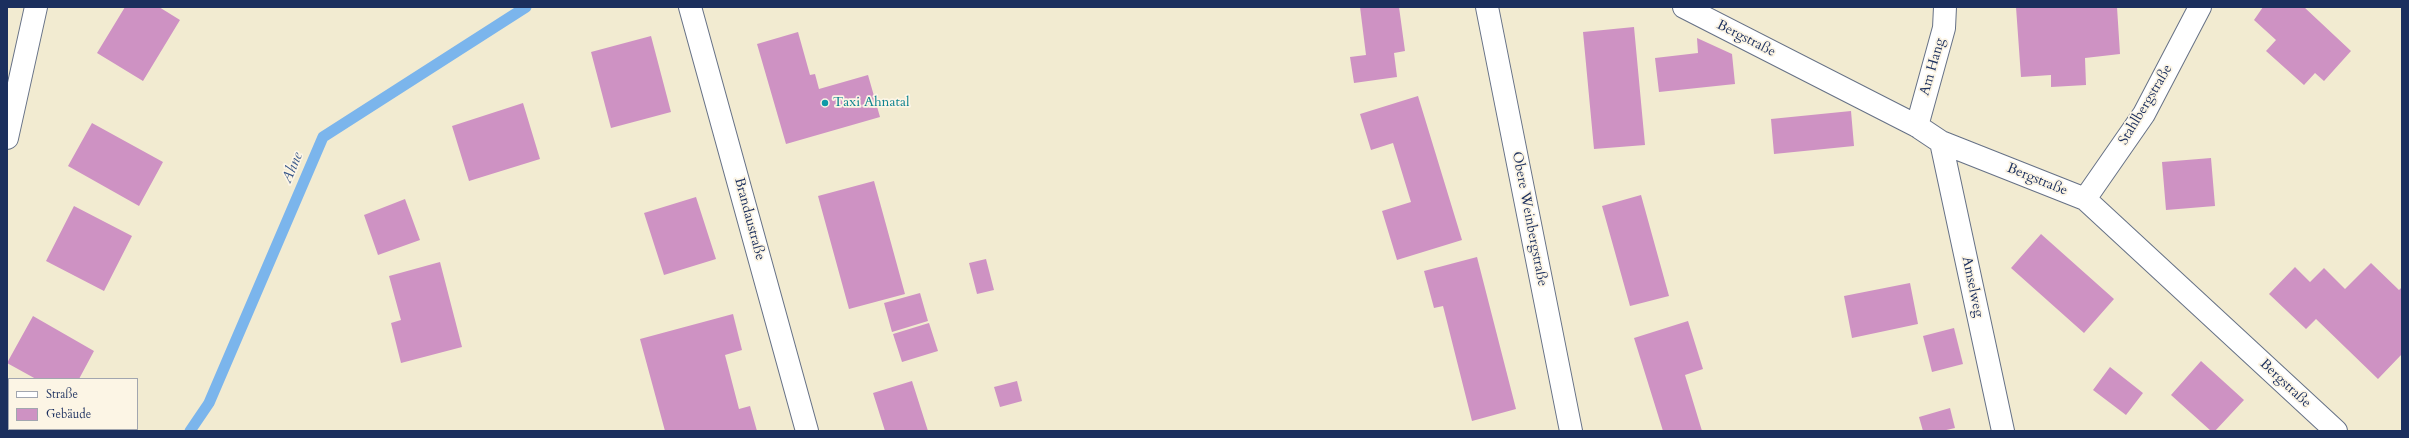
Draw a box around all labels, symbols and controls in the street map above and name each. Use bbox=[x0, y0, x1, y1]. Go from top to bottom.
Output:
street label: Bergstraße bbox=[1714, 17, 1778, 61]
street label: Am Hang bbox=[1917, 36, 1949, 98]
street label: Stahlbergstraße bbox=[2115, 62, 2177, 148]
place label: Taxi Ahnatal bbox=[833, 95, 910, 111]
marker: Taxi Ahnatal bbox=[820, 98, 830, 108]
water label: Ahne bbox=[279, 150, 307, 186]
street label: Obere Weinbergstraße bbox=[1508, 150, 1550, 288]
street label: Bergstraße bbox=[2004, 160, 2070, 200]
street label: Brandaustraße bbox=[730, 176, 768, 262]
street label: Amselweg bbox=[1957, 255, 1987, 319]
street label: Bergstraße bbox=[2256, 356, 2314, 412]
legend bbox=[8, 378, 138, 430]
text: Straße bbox=[46, 386, 78, 402]
text: Gebäude bbox=[46, 406, 91, 422]

